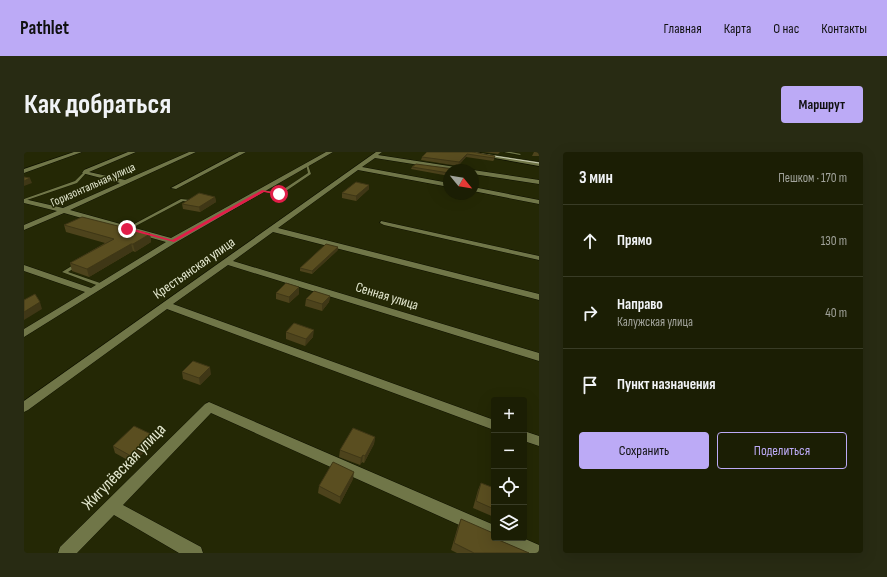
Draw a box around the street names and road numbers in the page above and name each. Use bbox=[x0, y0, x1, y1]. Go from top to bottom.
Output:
street label: Горизонтальная улица bbox=[48, 159, 138, 210]
street label: Крестьянская улица bbox=[150, 233, 238, 303]
street label: Сенная улица bbox=[353, 278, 421, 314]
street label: Жигулёвская улица bbox=[78, 420, 170, 514]

